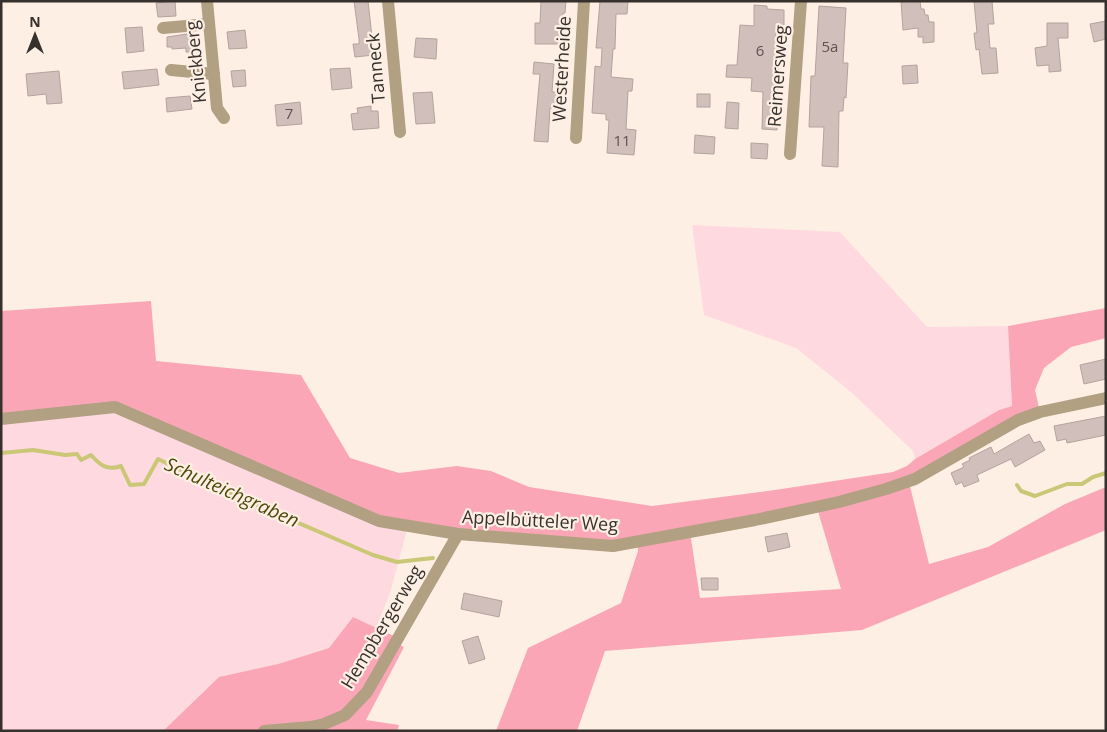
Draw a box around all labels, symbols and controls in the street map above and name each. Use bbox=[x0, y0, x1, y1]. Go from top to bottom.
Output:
north arrow bbox=[10, 10, 60, 60]
text: N bbox=[29, 12, 41, 31]
street label: Westerheide bbox=[546, 15, 576, 123]
street label: Knickberg bbox=[179, 19, 211, 105]
street label: Reimersweg bbox=[761, 24, 793, 128]
street label: Tanneck bbox=[360, 32, 390, 104]
house number: 5a bbox=[822, 36, 838, 56]
house number: 6 bbox=[756, 40, 764, 60]
house number: 7 bbox=[285, 103, 293, 123]
house number: 11 bbox=[613, 130, 631, 150]
water label: Schulteichgraben bbox=[161, 451, 303, 533]
street label: Appelbütteler Weg bbox=[461, 504, 619, 536]
street label: Hempbergerweg bbox=[335, 560, 428, 693]

